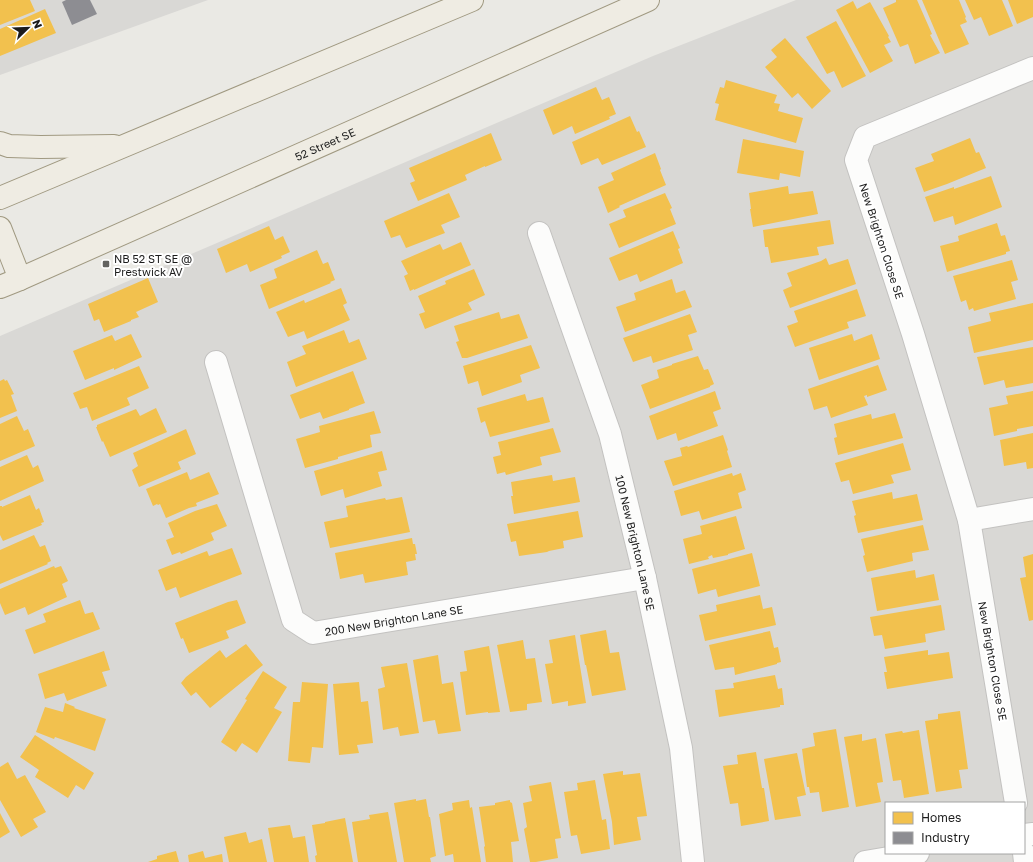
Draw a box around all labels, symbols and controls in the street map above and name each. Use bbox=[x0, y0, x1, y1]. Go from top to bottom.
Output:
north arrow bbox=[8, 8, 48, 48]
text: N bbox=[30, 18, 45, 30]
street label: 52 Street SE bbox=[293, 124, 357, 163]
street label: New Brighton Close SE bbox=[857, 181, 907, 301]
place label: NB 52 ST SE @ Prestwick AV bbox=[114, 252, 192, 278]
marker: NB 52 ST SE @ Prestwick AV bbox=[101, 259, 111, 269]
street label: 100 New Brighton Lane SE bbox=[614, 474, 658, 612]
street label: New Brighton Close SE bbox=[976, 600, 1010, 722]
street label: 200 New Brighton Lane SE bbox=[324, 602, 464, 637]
legend bbox=[885, 802, 1025, 854]
text: Homes bbox=[921, 810, 961, 825]
text: Industry bbox=[921, 830, 970, 845]

